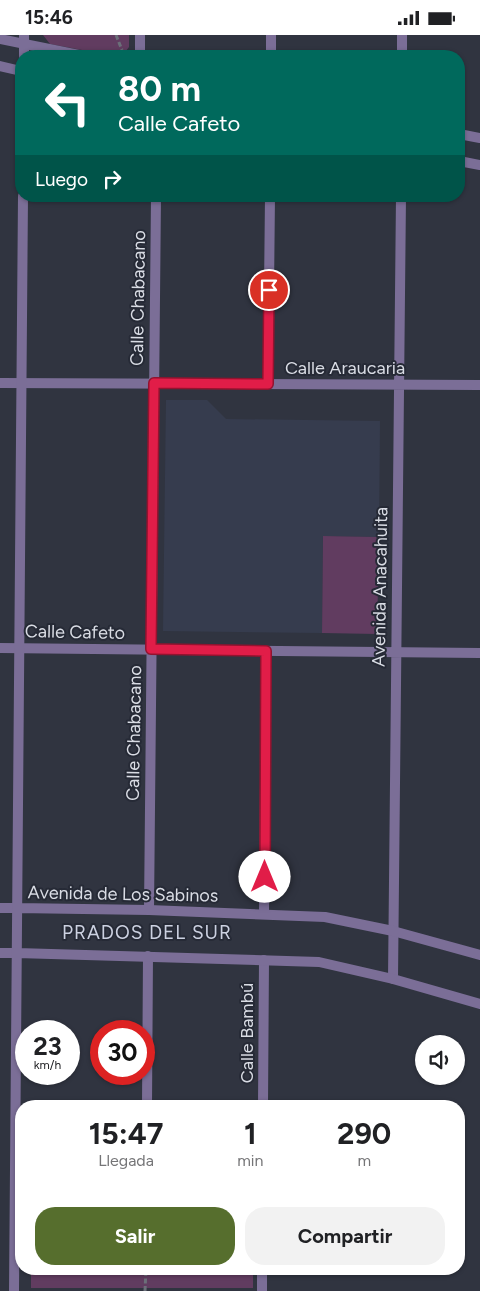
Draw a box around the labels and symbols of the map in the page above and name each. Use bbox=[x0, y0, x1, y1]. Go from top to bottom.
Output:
street label: Calle Chabacano bbox=[126, 230, 150, 366]
pin bbox=[248, 269, 290, 311]
street label: Calle Araucaria bbox=[285, 357, 405, 379]
street label: Avenida Anacahuita bbox=[368, 507, 392, 667]
street label: Calle Cafeto bbox=[25, 620, 125, 644]
street label: Calle Chabacano bbox=[122, 665, 146, 801]
position arrow bbox=[238, 850, 290, 902]
street label: Avenida de Los Sabinos bbox=[28, 881, 218, 907]
district label: PRADOS DEL SUR bbox=[62, 921, 232, 944]
street label: Calle Bambú bbox=[236, 983, 258, 1083]
speed limit sign: 30 bbox=[90, 1020, 155, 1085]

